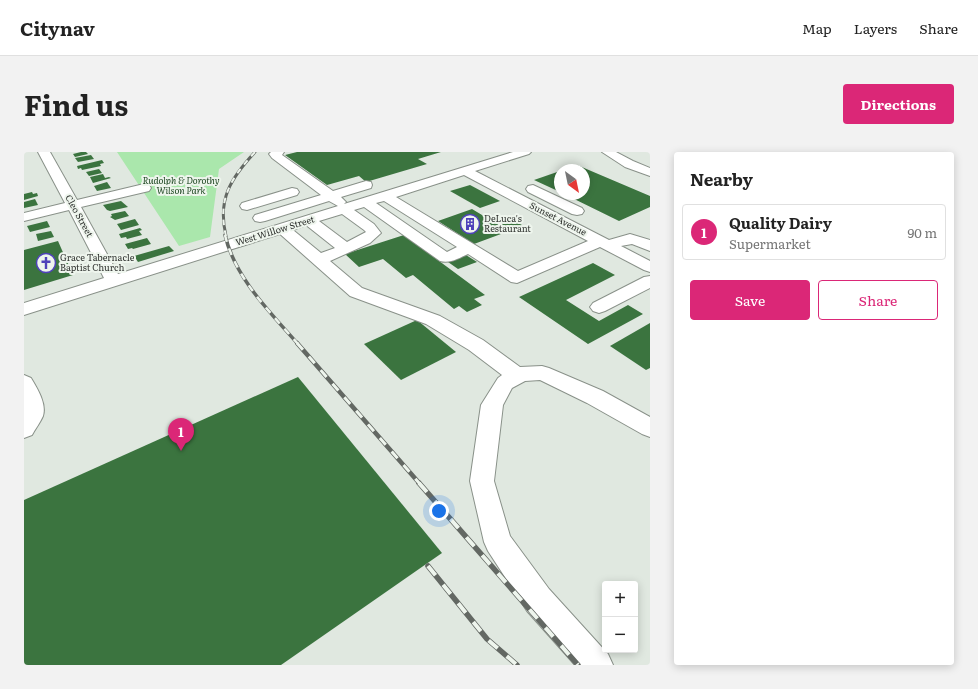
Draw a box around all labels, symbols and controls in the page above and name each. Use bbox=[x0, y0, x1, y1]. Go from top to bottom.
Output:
text: Citynav bbox=[20, 14, 95, 42]
text: Map bbox=[802, 18, 832, 38]
text: Layers bbox=[854, 18, 897, 38]
text: Share bbox=[919, 18, 958, 38]
text: Find us bbox=[24, 83, 128, 125]
button: Directions bbox=[843, 84, 954, 124]
north arrow bbox=[554, 164, 590, 200]
text: Nearby bbox=[690, 166, 753, 191]
park label: Rudolph & Dorothy Wilson Park bbox=[142, 173, 220, 197]
street label: Cleo Street bbox=[62, 192, 97, 240]
street label: Sunset Avenue bbox=[527, 198, 590, 239]
street label: West Willow Street bbox=[233, 211, 316, 249]
place label: DeLuca's Restaurant bbox=[484, 211, 531, 235]
text: Quality Dairy bbox=[729, 211, 832, 234]
building icon: DeLuca's Restaurant bbox=[459, 213, 481, 235]
text: 1 bbox=[701, 223, 707, 242]
text: 90 m bbox=[907, 223, 937, 242]
text: Supermarket bbox=[729, 234, 811, 253]
place label: Grace Tabernacle Baptist Church bbox=[60, 250, 135, 274]
church icon: Grace Tabernacle Baptist Church bbox=[35, 252, 57, 274]
button: Save bbox=[690, 280, 810, 320]
button: Share bbox=[818, 280, 938, 320]
pin: 1 bbox=[168, 418, 194, 451]
your location bbox=[429, 501, 449, 521]
map controls bbox=[602, 581, 638, 653]
button: + bbox=[602, 581, 638, 617]
button: − bbox=[602, 617, 638, 653]

